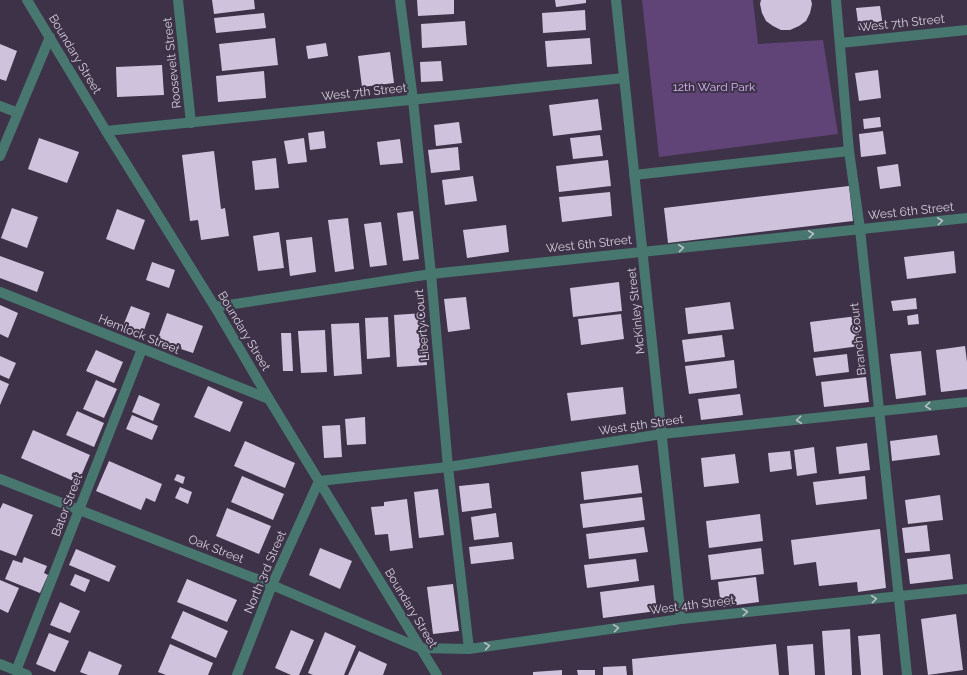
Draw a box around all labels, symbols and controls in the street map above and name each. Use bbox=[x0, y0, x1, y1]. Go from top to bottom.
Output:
street label: Boundary Street bbox=[46, 12, 104, 96]
street label: West 7th Street bbox=[859, 12, 945, 34]
street label: Roosevelt Street bbox=[160, 17, 184, 109]
park label: 12th Ward Park bbox=[673, 80, 756, 94]
street label: West 7th Street bbox=[321, 81, 407, 103]
street label: West 6th Street bbox=[867, 200, 955, 222]
one-way arrow bbox=[937, 217, 943, 226]
one-way arrow bbox=[808, 230, 814, 239]
street label: West 6th Street bbox=[545, 233, 633, 255]
one-way arrow bbox=[678, 243, 684, 252]
street label: McKinley Street bbox=[624, 267, 648, 355]
street label: Liberty Court bbox=[412, 288, 432, 362]
street label: Boundary Street bbox=[215, 289, 273, 373]
street label: Branch Court bbox=[847, 302, 869, 376]
street label: Hemlock Street bbox=[96, 311, 182, 357]
one-way arrow bbox=[925, 402, 931, 411]
street label: West 5th Street bbox=[598, 412, 684, 438]
one-way arrow bbox=[796, 415, 802, 424]
street label: Bator Street bbox=[49, 472, 85, 538]
street label: North 3rd Street bbox=[241, 528, 289, 616]
street label: Oak Street bbox=[186, 532, 246, 566]
street label: Boundary Street bbox=[382, 566, 440, 650]
street label: West 4th Street bbox=[649, 593, 735, 617]
one-way arrow bbox=[871, 595, 877, 604]
one-way arrow bbox=[742, 608, 748, 617]
one-way arrow bbox=[612, 624, 619, 633]
one-way arrow bbox=[484, 642, 490, 651]

